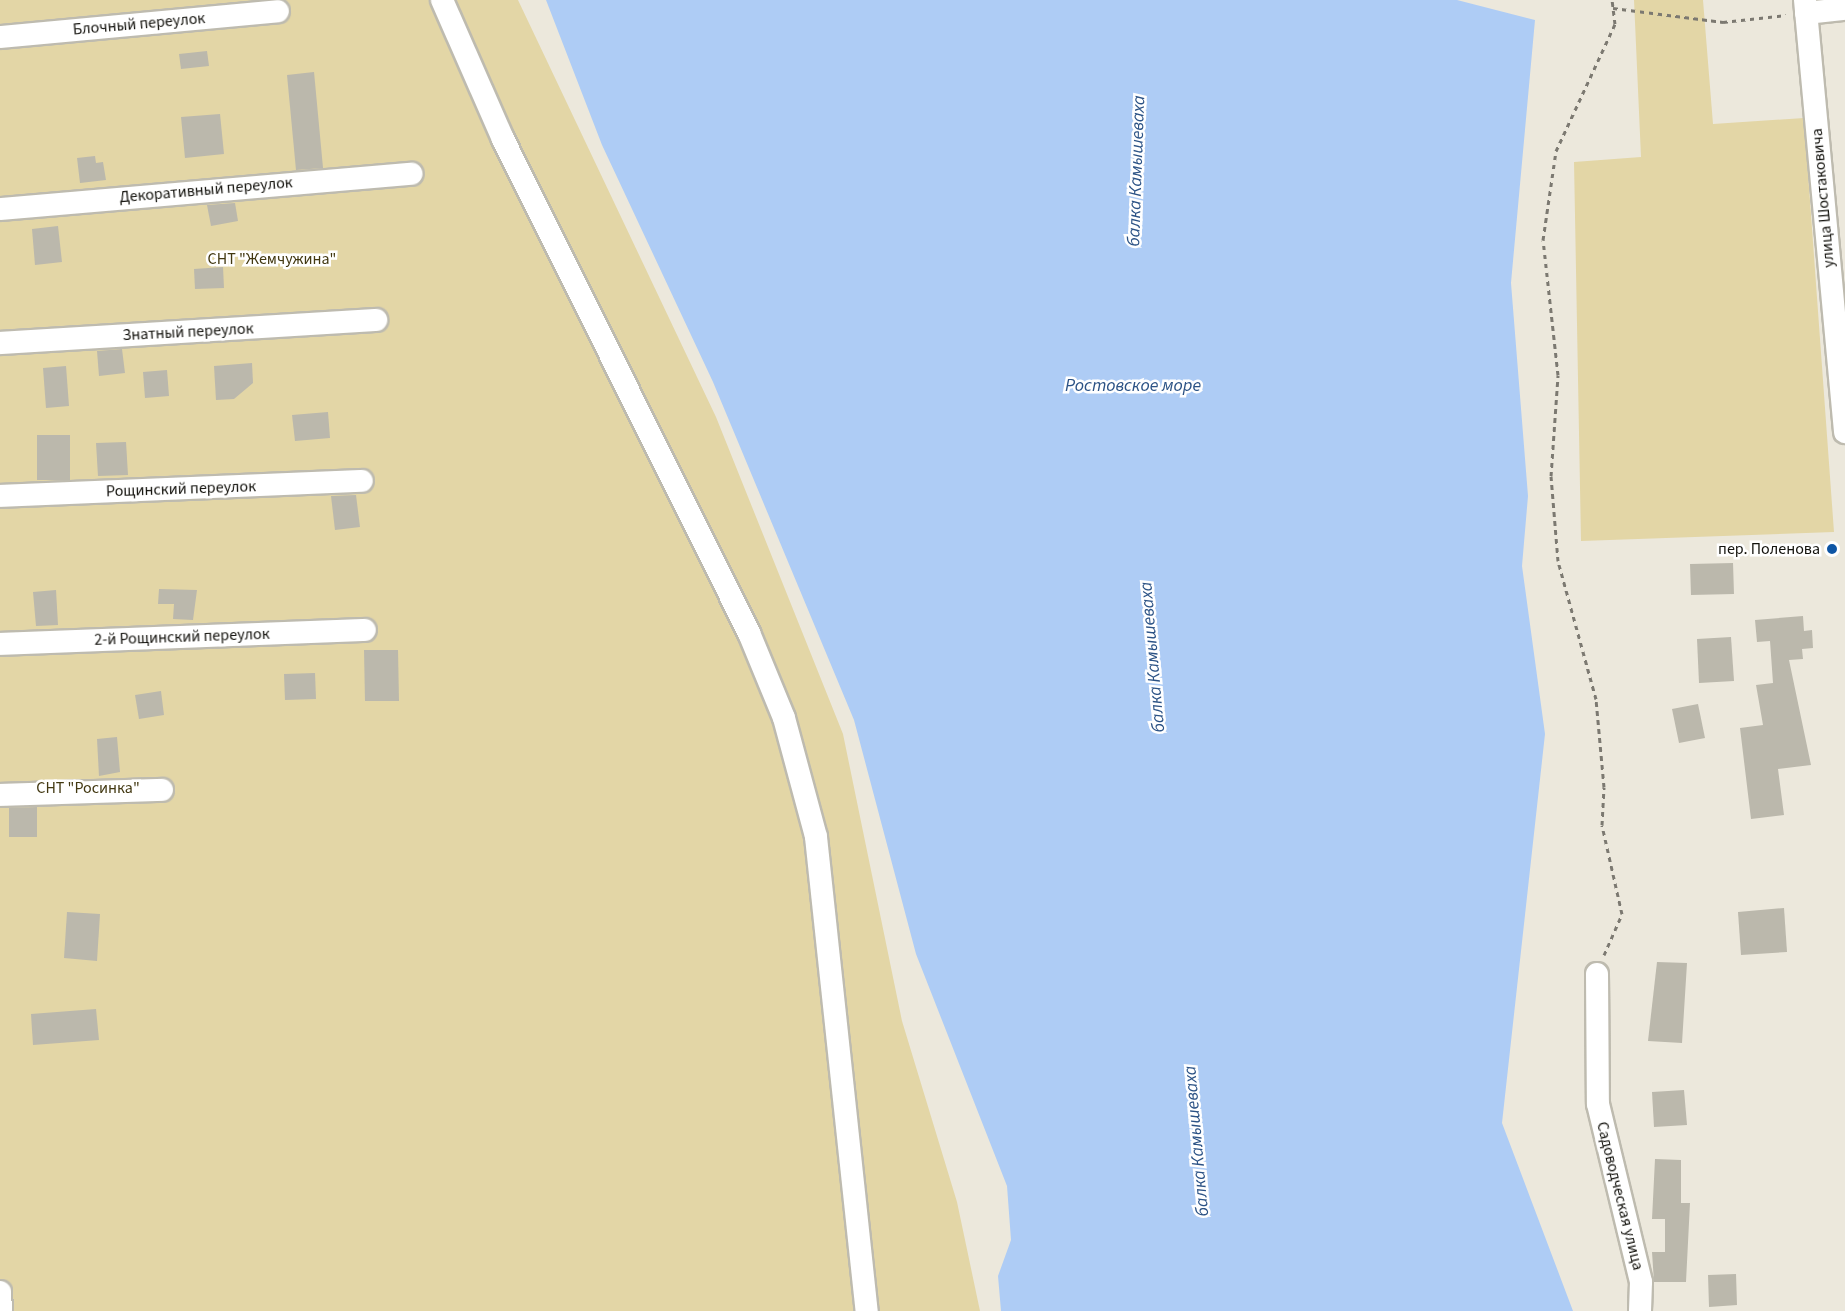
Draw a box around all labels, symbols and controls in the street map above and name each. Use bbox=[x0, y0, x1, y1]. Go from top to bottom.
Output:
street label: Блочный переулок bbox=[72, 9, 206, 39]
water label: балка Камышеваха bbox=[1124, 95, 1150, 247]
street label: улица Шостаковича bbox=[1807, 128, 1839, 268]
street label: Декоративный переулок bbox=[119, 173, 293, 207]
park label: СНТ "Жемчужина" bbox=[208, 249, 336, 269]
street label: Знатный переулок bbox=[122, 319, 254, 345]
water label: Ростовское море bbox=[1065, 375, 1201, 397]
street label: Рощинский переулок bbox=[106, 477, 256, 501]
place label: пер. Поленова bbox=[1718, 539, 1820, 559]
marker: пер. Поленова bbox=[1825, 542, 1839, 556]
water label: балка Камышеваха bbox=[1136, 581, 1170, 733]
street label: 2-й Рощинский переулок bbox=[94, 624, 270, 650]
park label: СНТ "Росинка" bbox=[36, 778, 140, 798]
water label: балка Камышеваха bbox=[1180, 1065, 1214, 1217]
street label: Садоводческая улица bbox=[1592, 1120, 1648, 1272]

